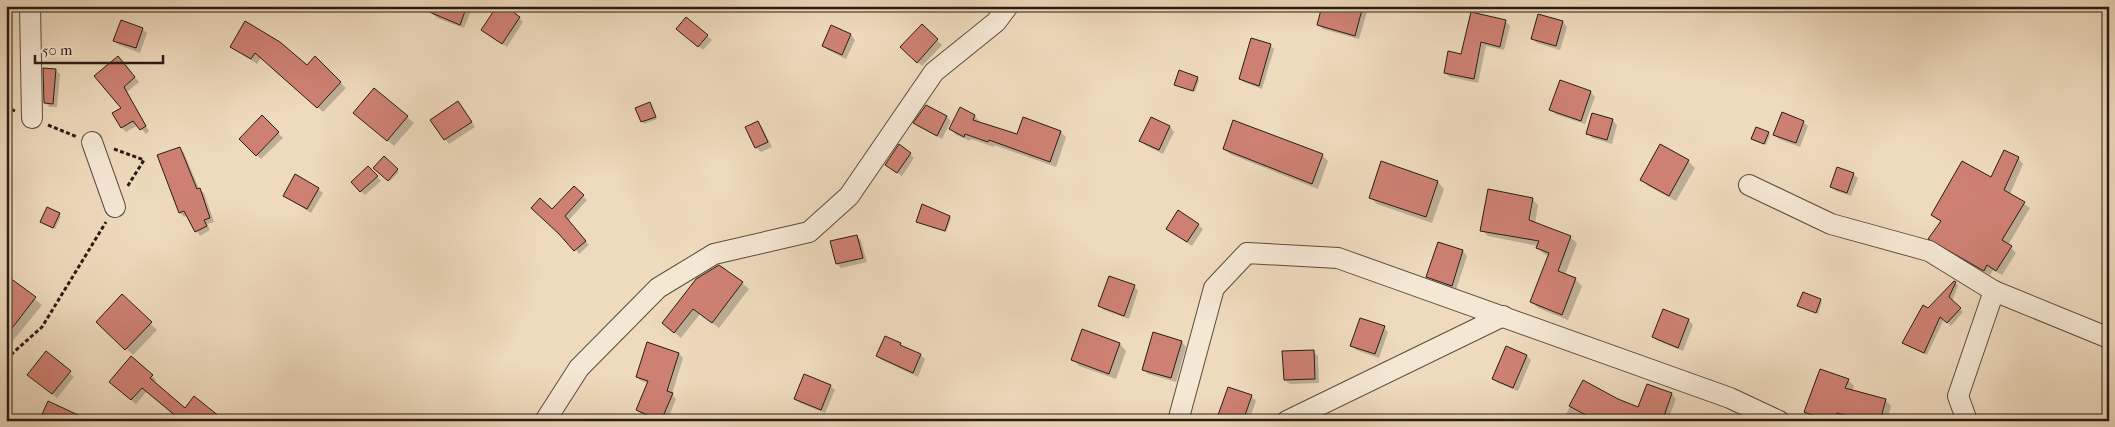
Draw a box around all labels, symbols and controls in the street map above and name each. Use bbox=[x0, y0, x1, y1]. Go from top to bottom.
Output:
scale bar bbox=[35, 32, 162, 64]
text: 50 m bbox=[42, 41, 73, 59]

